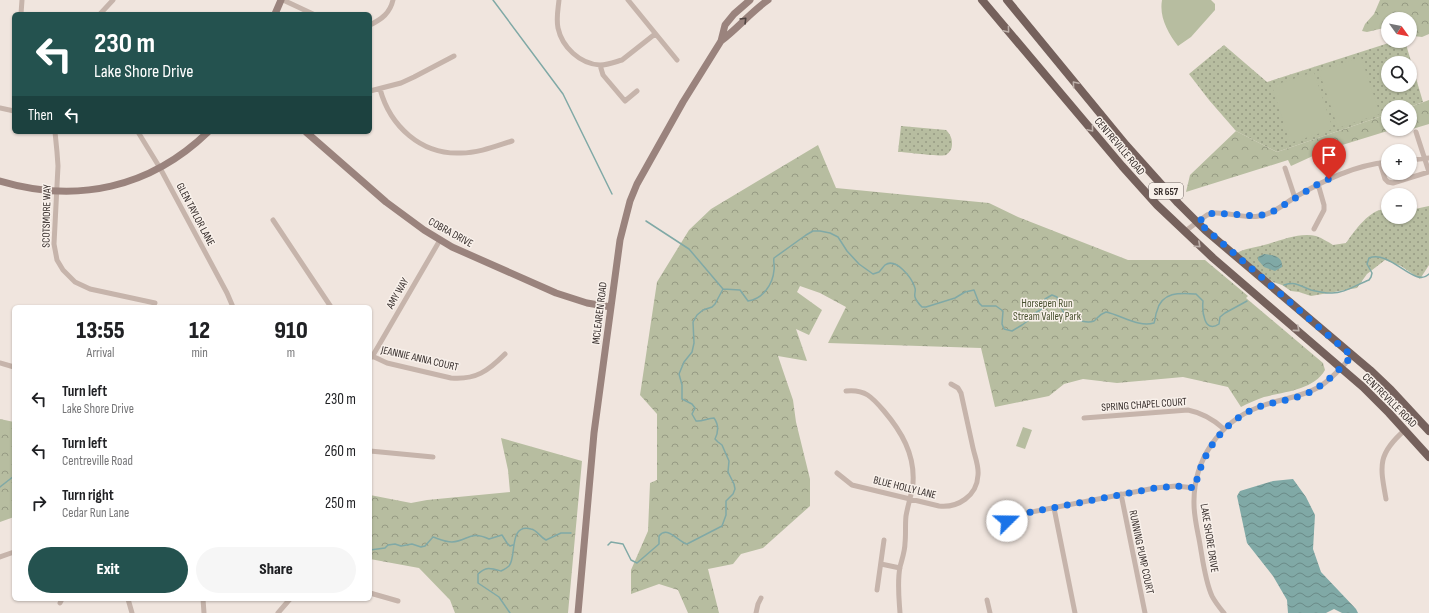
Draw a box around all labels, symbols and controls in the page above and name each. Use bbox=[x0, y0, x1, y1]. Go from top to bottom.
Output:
north arrow bbox=[1381, 12, 1417, 48]
map controls bbox=[1381, 12, 1417, 224]
one-way arrow bbox=[739, 17, 747, 25]
one-way arrow bbox=[1003, 25, 1010, 32]
text: 230 m bbox=[94, 27, 155, 60]
icon: left bbox=[28, 28, 80, 80]
button: search bbox=[1381, 56, 1417, 92]
text: Lake Shore Drive bbox=[94, 61, 194, 82]
one-way arrow bbox=[1073, 82, 1080, 89]
button: layers bbox=[1381, 100, 1417, 136]
icon: left bbox=[61, 104, 83, 126]
text: Then bbox=[28, 106, 53, 125]
street label: CENTREVILLE ROAD bbox=[1092, 115, 1148, 178]
one-way arrow bbox=[1086, 124, 1093, 132]
pin bbox=[1312, 138, 1346, 179]
icon: arrive bbox=[1318, 144, 1340, 166]
button: + bbox=[1381, 144, 1417, 180]
street label: GLEN TAYLOR LANE bbox=[174, 181, 218, 248]
road number: SR 657 bbox=[1149, 183, 1183, 199]
street label: SCOTSMORE WAY bbox=[39, 184, 54, 248]
button: − bbox=[1381, 188, 1417, 224]
street label: COBRA DRIVE bbox=[426, 215, 475, 250]
one-way arrow bbox=[1193, 240, 1201, 247]
street label: AMY WAY bbox=[383, 275, 412, 312]
street label: MCLEAREN ROAD bbox=[589, 281, 610, 345]
park label: Horsepen Run Stream Valley Park bbox=[1013, 297, 1082, 323]
text: 13:55 bbox=[76, 316, 125, 345]
text: 12 bbox=[189, 316, 210, 345]
text: 910 bbox=[274, 316, 308, 345]
one-way arrow bbox=[1292, 325, 1299, 332]
street label: JEANNIE ANNA COURT bbox=[379, 343, 460, 374]
text: Arrival bbox=[87, 345, 115, 361]
text: min bbox=[191, 345, 208, 361]
text: m bbox=[287, 345, 295, 361]
street label: CENTREVILLE ROAD bbox=[1360, 370, 1420, 430]
text: Turn left bbox=[62, 382, 107, 401]
icon: left bbox=[28, 388, 50, 410]
text: 230 m bbox=[325, 390, 356, 409]
street label: SPRING CHAPEL COURT bbox=[1101, 395, 1188, 414]
text: Lake Shore Drive bbox=[62, 401, 134, 417]
text: Turn left bbox=[62, 434, 107, 453]
icon: left bbox=[28, 440, 50, 462]
text: 260 m bbox=[325, 442, 356, 461]
text: Centreville Road bbox=[62, 453, 133, 469]
street label: BLUE HOLLY LANE bbox=[872, 473, 938, 502]
text: Turn right bbox=[62, 486, 114, 505]
icon: right bbox=[28, 492, 50, 514]
text: 250 m bbox=[325, 494, 356, 513]
position arrow bbox=[986, 500, 1028, 542]
street label: LAKE SHORE DRIVE bbox=[1198, 503, 1221, 573]
text: Cedar Run Lane bbox=[62, 505, 129, 521]
street label: RUNNING PUMP COURT bbox=[1126, 509, 1157, 596]
button: Exit bbox=[28, 547, 188, 593]
button: Share bbox=[196, 547, 356, 593]

